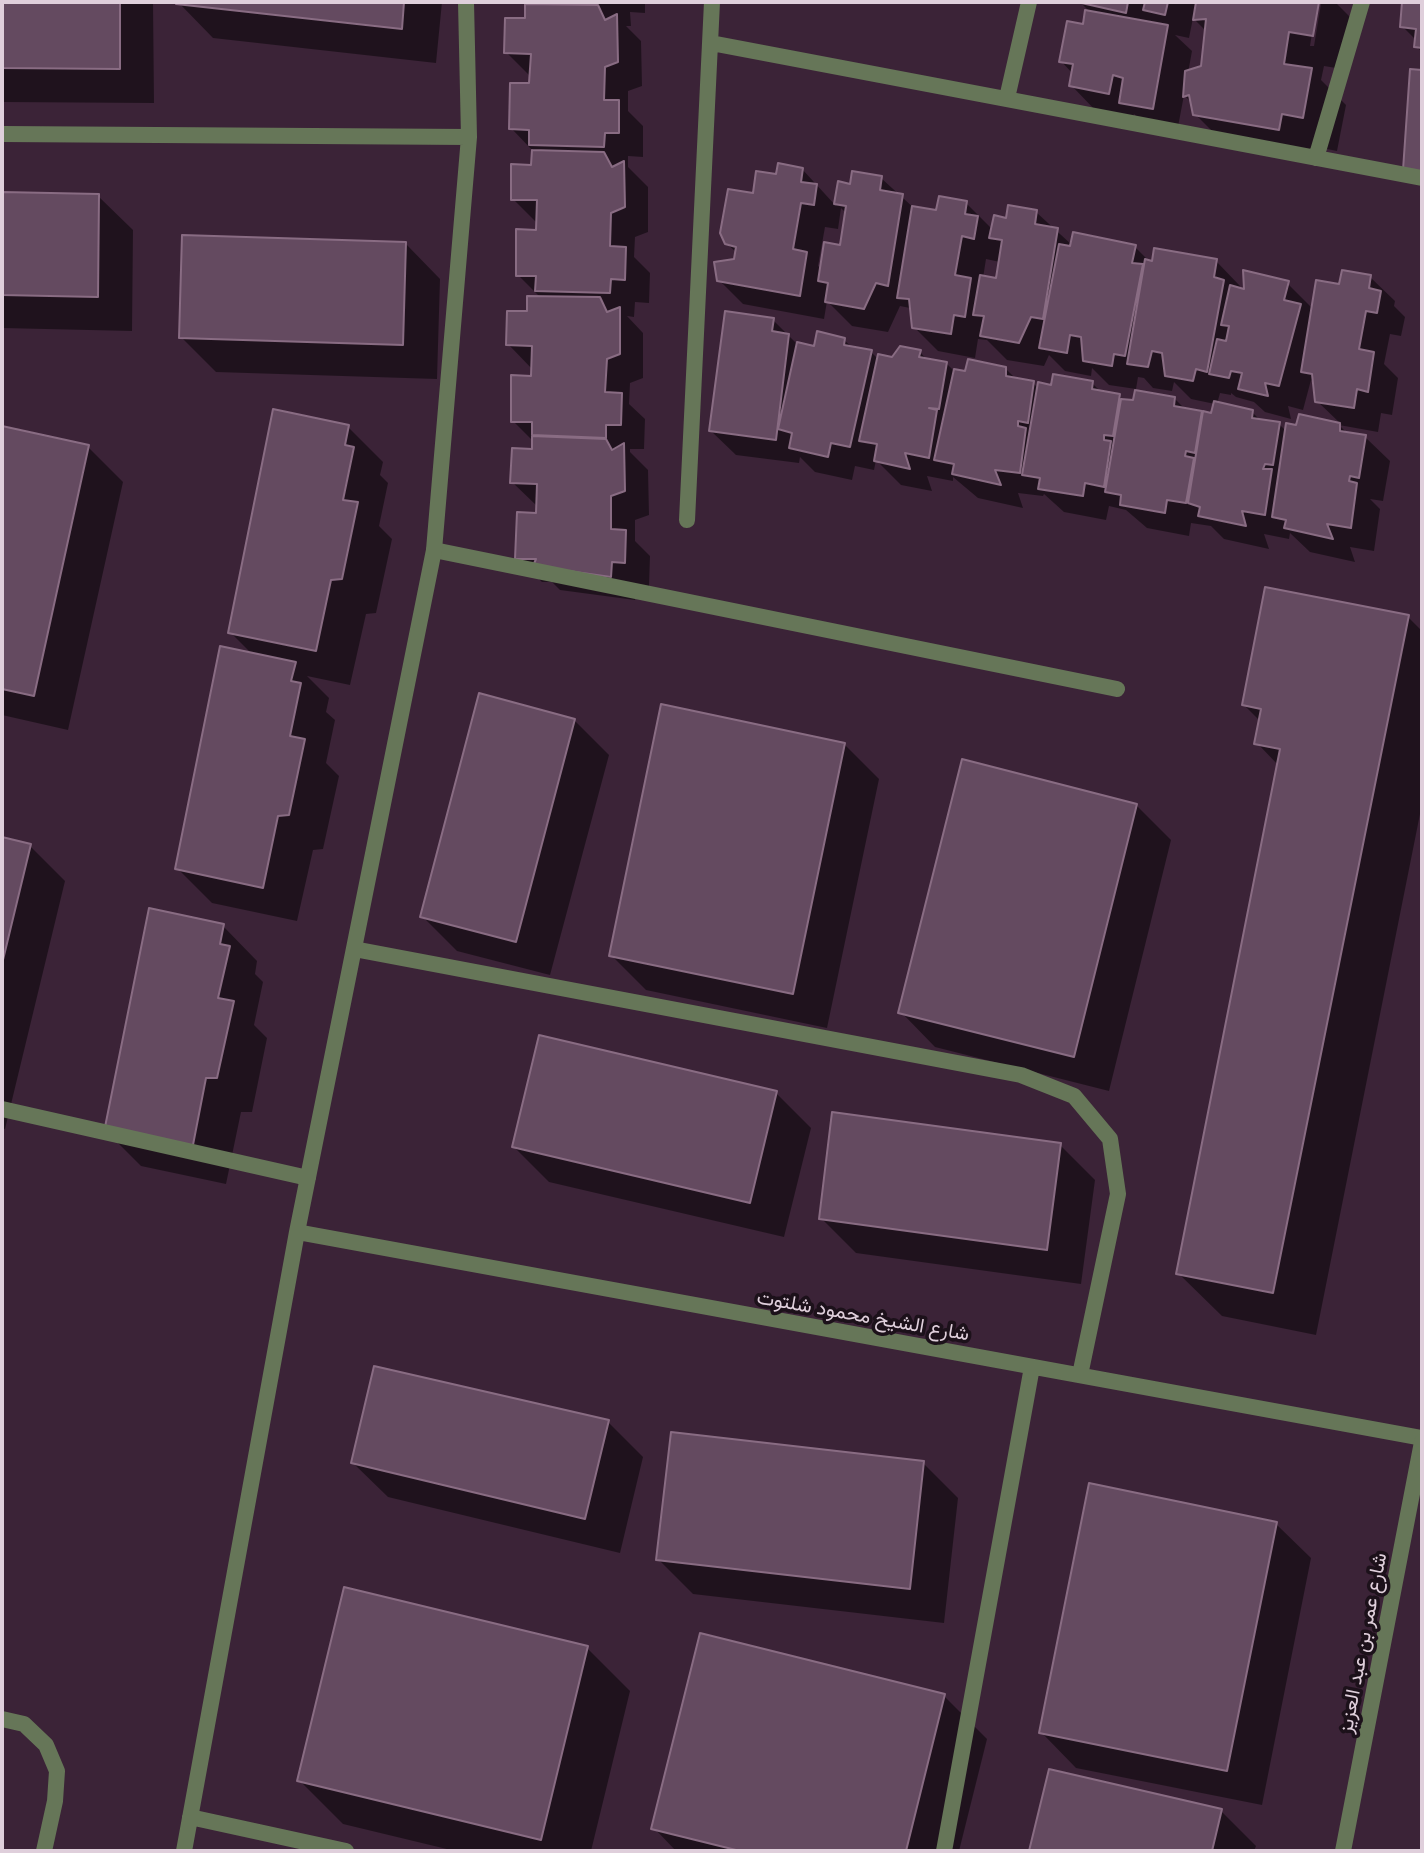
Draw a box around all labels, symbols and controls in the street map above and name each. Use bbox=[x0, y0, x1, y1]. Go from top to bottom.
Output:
street label: شارع الشيخ محمود شلتوت bbox=[755, 1285, 971, 1347]
street label: شارع عمر بن عبد العزيز bbox=[1334, 1551, 1392, 1735]

